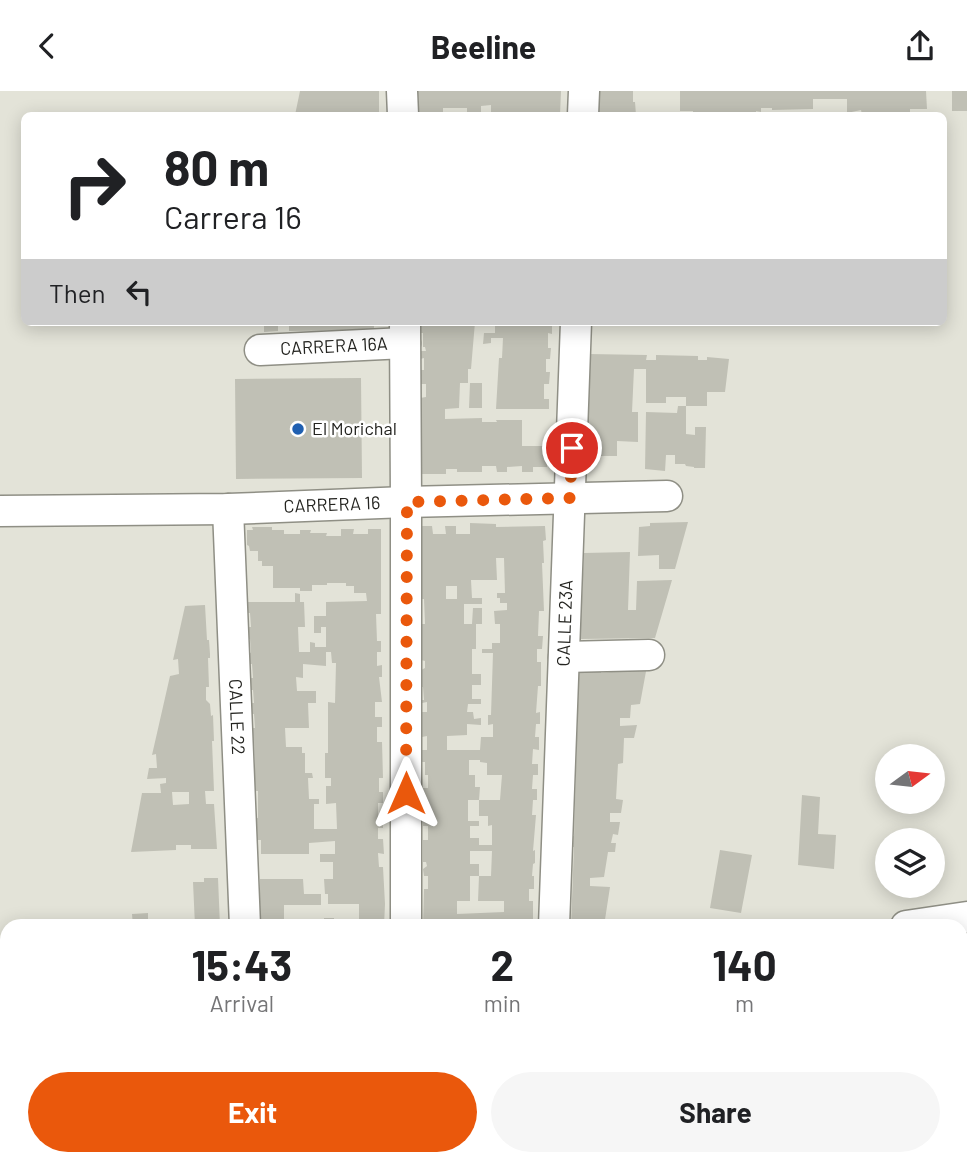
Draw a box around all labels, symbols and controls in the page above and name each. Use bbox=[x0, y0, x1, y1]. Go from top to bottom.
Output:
icon: back bbox=[28, 27, 66, 65]
text: Beeline bbox=[431, 27, 536, 65]
icon: share bbox=[901, 27, 939, 65]
text: 80 m bbox=[164, 137, 269, 196]
icon: right bbox=[49, 140, 140, 231]
text: Carrera 16 bbox=[164, 197, 302, 235]
icon: left bbox=[120, 273, 158, 311]
text: Then bbox=[49, 277, 106, 308]
street label: CARRERA 16A bbox=[280, 332, 388, 359]
place label: El Morichal bbox=[312, 417, 397, 439]
pin bbox=[542, 418, 602, 478]
marker: El Morichal bbox=[290, 421, 306, 437]
icon: arrive bbox=[553, 429, 591, 467]
street label: CARRERA 16 bbox=[283, 491, 381, 517]
street label: CALLE 23A bbox=[551, 579, 577, 667]
street label: CALLE 22 bbox=[225, 678, 250, 755]
north arrow bbox=[875, 744, 945, 814]
map controls bbox=[875, 744, 945, 898]
position arrow bbox=[369, 756, 443, 830]
button: layers bbox=[875, 828, 945, 898]
text: 15:43 bbox=[191, 939, 292, 989]
text: 2 bbox=[491, 939, 514, 989]
text: 140 bbox=[712, 939, 777, 989]
text: Arrival bbox=[210, 989, 274, 1017]
text: min bbox=[484, 989, 521, 1017]
text: m bbox=[735, 989, 754, 1017]
button: Exit bbox=[28, 1072, 477, 1152]
button: Share bbox=[491, 1072, 940, 1152]

